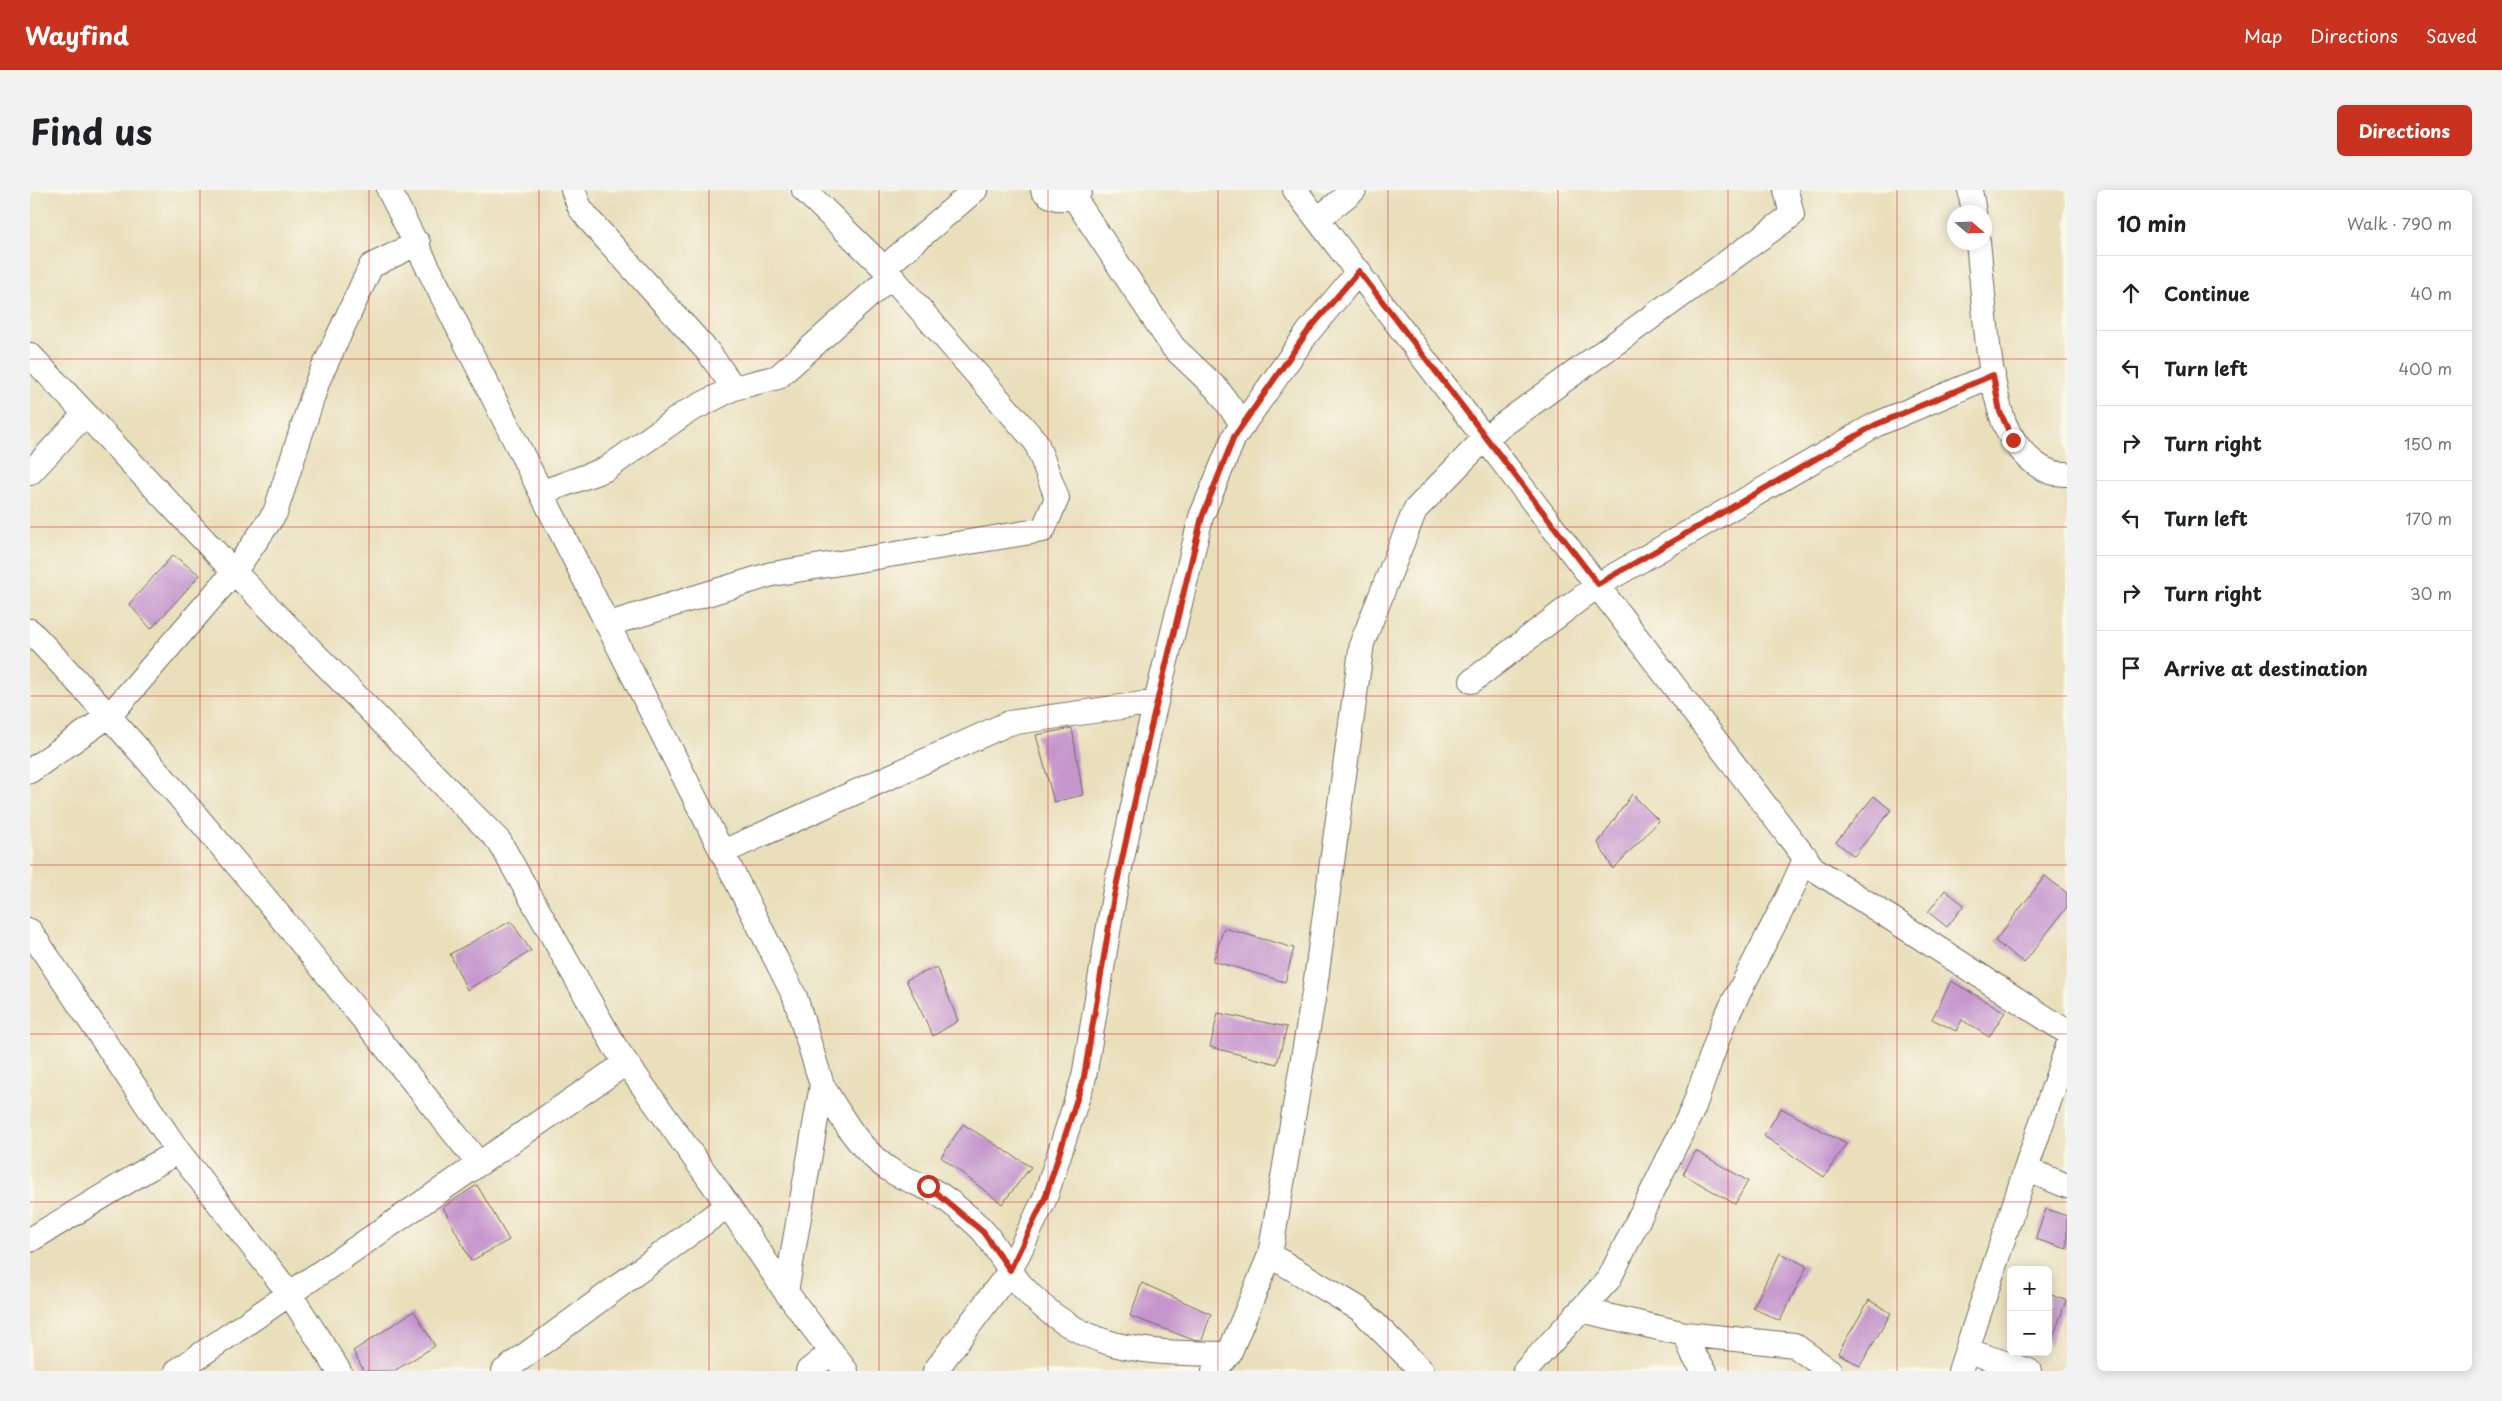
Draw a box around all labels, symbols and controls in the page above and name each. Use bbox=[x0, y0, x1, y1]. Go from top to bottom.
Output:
text: Wayfind bbox=[25, 17, 129, 53]
text: Map bbox=[2244, 22, 2282, 49]
text: Directions bbox=[2310, 22, 2398, 49]
text: Saved bbox=[2426, 22, 2477, 49]
text: Find us bbox=[30, 104, 152, 157]
button: Directions bbox=[2337, 105, 2472, 156]
north arrow bbox=[1947, 205, 1992, 250]
text: 10 min bbox=[2117, 207, 2187, 239]
text: Walk · 790 m bbox=[2347, 211, 2452, 235]
icon: ahead bbox=[2117, 279, 2145, 307]
text: Continue bbox=[2164, 279, 2250, 307]
text: 40 m bbox=[2410, 281, 2452, 305]
icon: left bbox=[2117, 354, 2145, 382]
text: Turn left bbox=[2164, 354, 2248, 382]
text: 400 m bbox=[2399, 356, 2452, 380]
route end bbox=[2002, 429, 2025, 452]
icon: right bbox=[2117, 429, 2145, 457]
text: Turn right bbox=[2164, 429, 2262, 457]
text: 150 m bbox=[2404, 431, 2452, 455]
icon: left bbox=[2117, 504, 2145, 532]
text: Turn left bbox=[2164, 504, 2248, 532]
text: 170 m bbox=[2406, 506, 2452, 530]
icon: right bbox=[2117, 579, 2145, 607]
text: Turn right bbox=[2164, 579, 2262, 607]
text: 30 m bbox=[2410, 581, 2452, 605]
icon: arrive bbox=[2117, 654, 2145, 682]
text: Arrive at destination bbox=[2164, 654, 2368, 682]
route start bbox=[917, 1175, 940, 1198]
map controls bbox=[2007, 1266, 2052, 1356]
button: + bbox=[2007, 1266, 2052, 1311]
button: − bbox=[2007, 1311, 2052, 1356]

